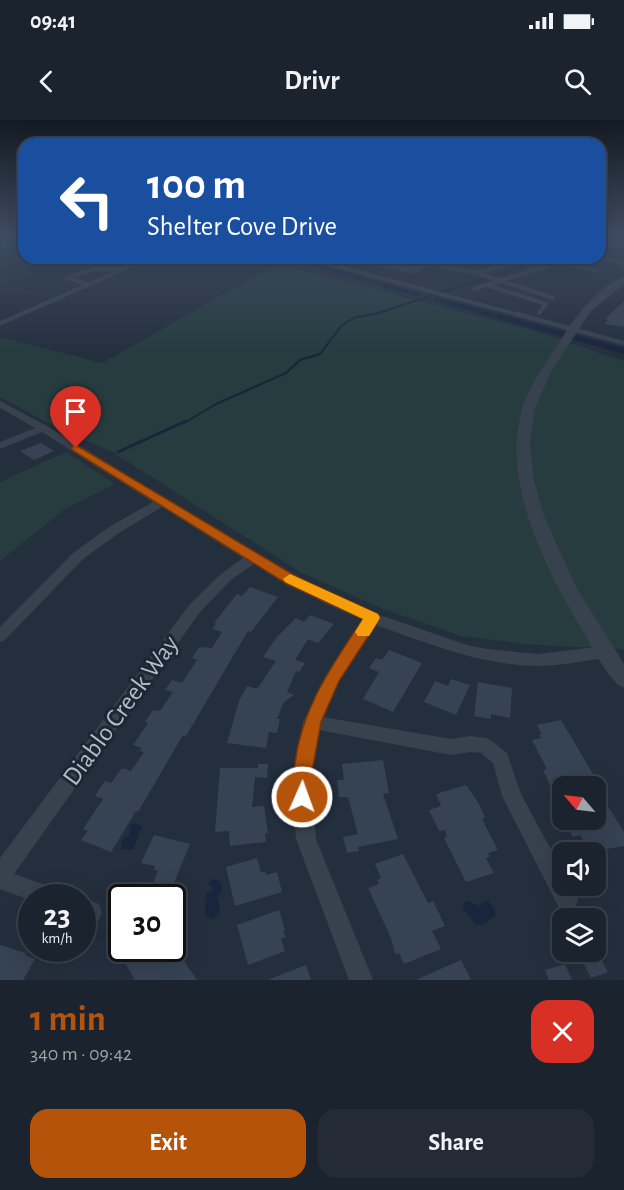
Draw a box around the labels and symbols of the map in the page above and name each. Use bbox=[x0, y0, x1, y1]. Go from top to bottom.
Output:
pin bbox=[50, 386, 101, 448]
street label: Diablo Creek Way bbox=[58, 631, 184, 790]
position arrow bbox=[270, 765, 334, 829]
north arrow bbox=[552, 776, 606, 830]
speed limit sign: 30 bbox=[108, 884, 186, 962]

